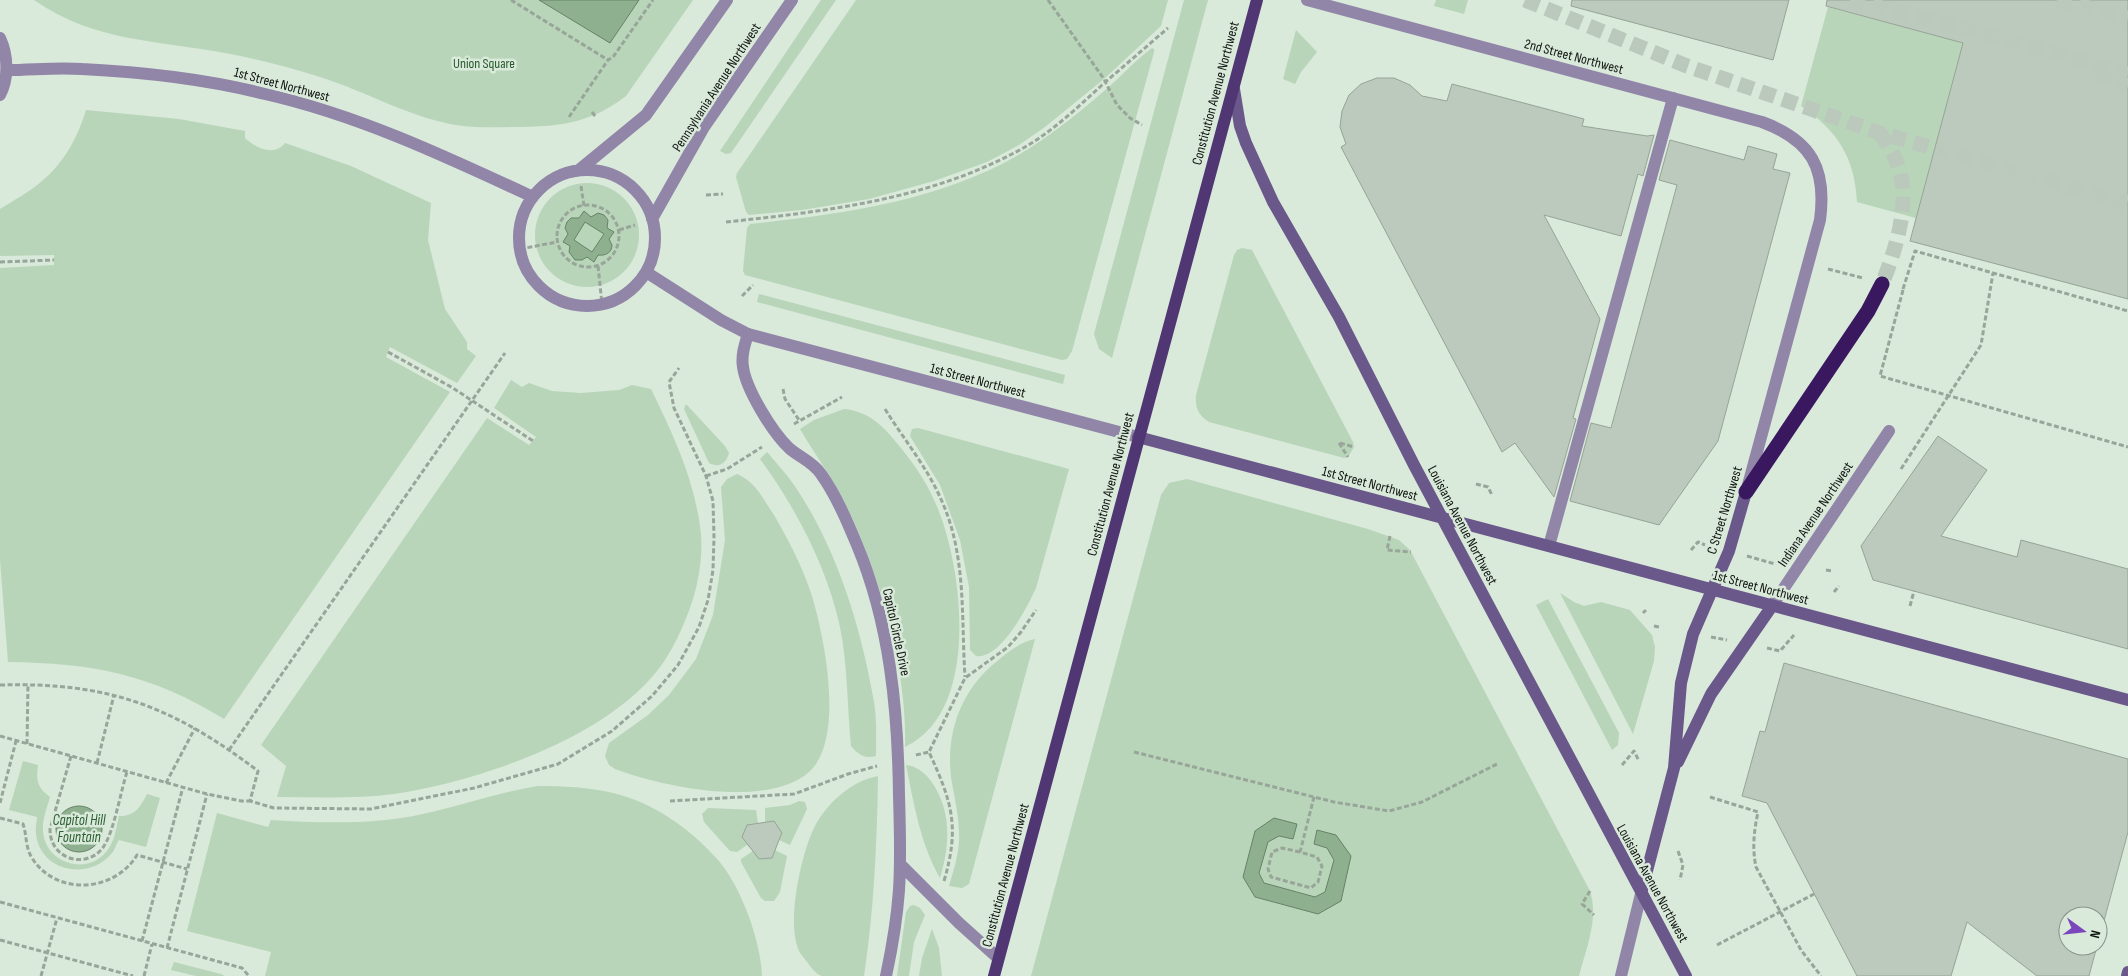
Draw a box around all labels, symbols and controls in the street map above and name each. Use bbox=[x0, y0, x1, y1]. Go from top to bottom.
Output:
street label: Constitution Avenue Northwest bbox=[1188, 19, 1243, 167]
street label: Pennsylvania Avenue Northwest bbox=[668, 20, 764, 155]
street label: 2nd Street Northwest bbox=[1523, 35, 1625, 78]
park label: Union Square bbox=[453, 55, 515, 72]
street label: 1st Street Northwest bbox=[232, 64, 332, 105]
street label: 1st Street Northwest bbox=[928, 360, 1028, 401]
street label: Constitution Avenue Northwest bbox=[1083, 410, 1138, 558]
street label: Indiana Avenue Northwest bbox=[1774, 459, 1857, 570]
street label: 1st Street Northwest bbox=[1320, 463, 1420, 504]
street label: Louisiana Avenue Northwest bbox=[1424, 463, 1501, 588]
street label: C Street Northwest bbox=[1703, 464, 1746, 556]
street label: 1st Street Northwest bbox=[1711, 567, 1811, 608]
street label: Capitol Circle Drive bbox=[879, 587, 914, 677]
street label: Constitution Avenue Northwest bbox=[978, 801, 1033, 949]
water label: Capitol Hill Fountain bbox=[52, 811, 107, 847]
street label: Louisiana Avenue Northwest bbox=[1613, 821, 1692, 945]
north arrow bbox=[2058, 906, 2108, 956]
text: N bbox=[2086, 928, 2104, 940]

